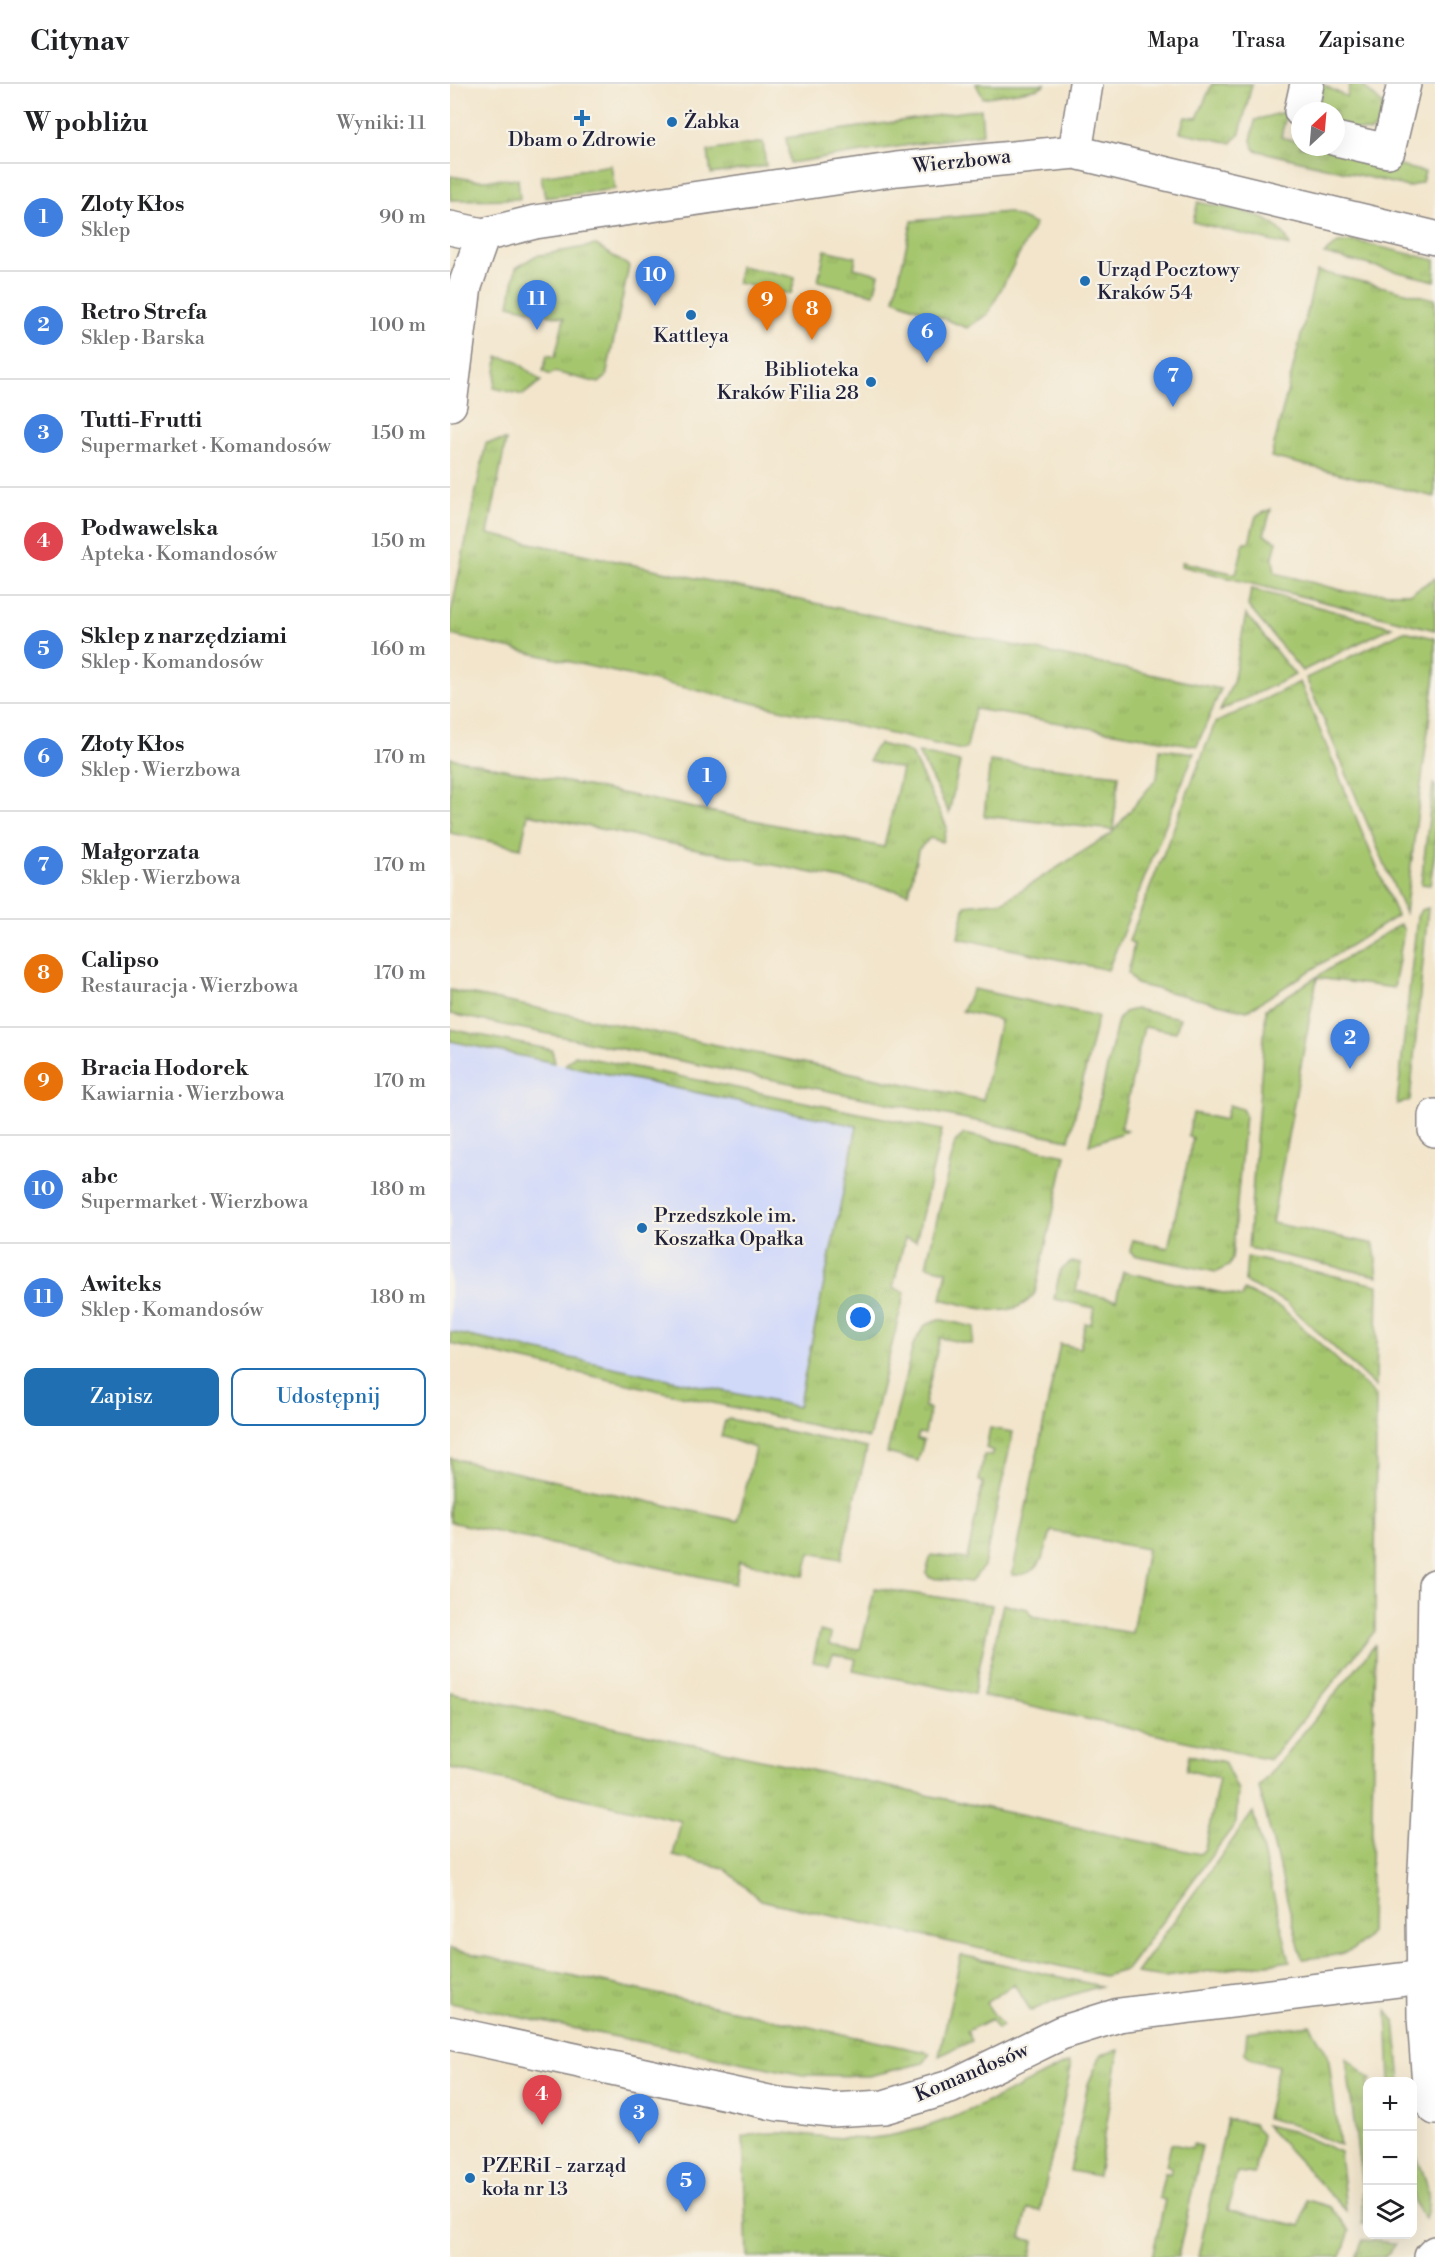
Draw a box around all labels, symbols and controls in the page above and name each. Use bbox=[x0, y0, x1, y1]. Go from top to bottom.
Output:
text: Citynav bbox=[30, 24, 129, 59]
text: Mapa bbox=[1147, 28, 1199, 54]
text: Trasa bbox=[1232, 28, 1286, 54]
text: Zapisane bbox=[1319, 28, 1405, 54]
north arrow bbox=[1291, 102, 1345, 156]
text: W pobliżu bbox=[24, 107, 148, 139]
place label: Żabka bbox=[684, 109, 741, 135]
text: Wyniki: 11 bbox=[336, 111, 426, 136]
marker: Dbam o Zdrowie bbox=[575, 111, 589, 125]
marker: Żabka bbox=[665, 115, 679, 129]
place label: Dbam o Zdrowie bbox=[508, 128, 656, 153]
street label: Wierzbowa bbox=[911, 144, 1013, 180]
text: Zloty Kłos bbox=[81, 191, 185, 218]
text: 1 bbox=[39, 205, 48, 230]
text: 90 m bbox=[379, 205, 426, 230]
text: Sklep bbox=[81, 218, 131, 243]
pin: 10 bbox=[636, 256, 674, 306]
place label: Urząd Pocztowy Kraków 54 bbox=[1097, 258, 1240, 306]
marker: Urząd Pocztowy Kraków 54 bbox=[1078, 274, 1092, 288]
pin: 11 bbox=[518, 280, 556, 330]
pin: 9 bbox=[748, 282, 786, 331]
pin: 8 bbox=[792, 290, 832, 340]
text: Retro Strefa bbox=[81, 299, 207, 326]
marker: Kattleya bbox=[684, 308, 698, 322]
text: 2 bbox=[37, 313, 50, 338]
text: 100 m bbox=[370, 313, 426, 338]
pin: 6 bbox=[908, 314, 946, 363]
place label: Kattleya bbox=[653, 324, 730, 349]
text: Sklep · Barska bbox=[81, 326, 205, 351]
place label: Biblioteka Kraków Filia 28 bbox=[717, 358, 860, 406]
pin: 7 bbox=[1154, 358, 1192, 407]
marker: Biblioteka Kraków Filia 28 bbox=[864, 375, 878, 389]
text: Tutti-Frutti bbox=[81, 407, 202, 434]
text: 3 bbox=[37, 421, 50, 446]
text: 150 m bbox=[371, 421, 426, 446]
text: Supermarket · Komandosów bbox=[81, 434, 331, 459]
text: Podwawelska bbox=[81, 515, 218, 542]
text: 4 bbox=[37, 529, 50, 554]
text: 150 m bbox=[371, 529, 426, 554]
text: Apteka · Komandosów bbox=[81, 542, 277, 567]
text: Sklep z narzędziami bbox=[81, 623, 287, 650]
text: 5 bbox=[37, 637, 50, 662]
text: 160 m bbox=[371, 637, 426, 662]
text: Sklep · Komandosów bbox=[81, 650, 263, 675]
text: Złoty Kłos bbox=[81, 731, 185, 758]
text: 6 bbox=[37, 745, 50, 770]
text: 170 m bbox=[374, 745, 426, 770]
text: Sklep · Wierzbowa bbox=[81, 758, 241, 783]
pin: 1 bbox=[688, 758, 726, 807]
text: Małgorzata bbox=[81, 839, 200, 866]
text: 7 bbox=[38, 853, 49, 878]
text: 170 m bbox=[374, 853, 426, 878]
text: Sklep · Wierzbowa bbox=[81, 866, 241, 891]
text: Calipso bbox=[81, 947, 159, 974]
text: 8 bbox=[37, 961, 50, 986]
text: 170 m bbox=[374, 961, 426, 986]
text: Restauracja · Wierzbowa bbox=[81, 974, 298, 999]
pin: 2 bbox=[1330, 1020, 1370, 1069]
text: Bracia Hodorek bbox=[81, 1055, 249, 1082]
text: 9 bbox=[37, 1069, 50, 1094]
text: 170 m bbox=[374, 1069, 426, 1094]
text: Kawiarnia · Wierzbowa bbox=[81, 1082, 285, 1107]
text: abc bbox=[81, 1163, 118, 1190]
text: 10 bbox=[32, 1177, 55, 1202]
text: 180 m bbox=[371, 1177, 426, 1202]
text: Supermarket · Wierzbowa bbox=[81, 1190, 308, 1215]
place label: Przedszkole im. Koszałka Opałka bbox=[654, 1204, 805, 1252]
marker: Przedszkole im. Koszałka Opałka bbox=[635, 1221, 649, 1235]
text: Awiteks bbox=[81, 1271, 161, 1298]
text: 11 bbox=[34, 1285, 53, 1310]
text: 180 m bbox=[371, 1285, 426, 1310]
text: Sklep · Komandosów bbox=[81, 1298, 263, 1323]
your location bbox=[846, 1303, 875, 1332]
button: Zapisz bbox=[24, 1368, 219, 1426]
button: Udostępnij bbox=[231, 1368, 426, 1426]
street label: Komandosów bbox=[911, 2037, 1034, 2108]
pin: 4 bbox=[522, 2076, 562, 2125]
map controls bbox=[1363, 2077, 1417, 2239]
button: + bbox=[1363, 2077, 1417, 2131]
pin: 3 bbox=[620, 2094, 658, 2144]
button: − bbox=[1363, 2131, 1417, 2185]
place label: PZERiI - zarząd koła nr 13 bbox=[482, 2154, 627, 2202]
pin: 5 bbox=[666, 2162, 706, 2212]
marker: PZERiI - zarząd koła nr 13 bbox=[463, 2171, 477, 2185]
button: layers bbox=[1363, 2185, 1417, 2239]

